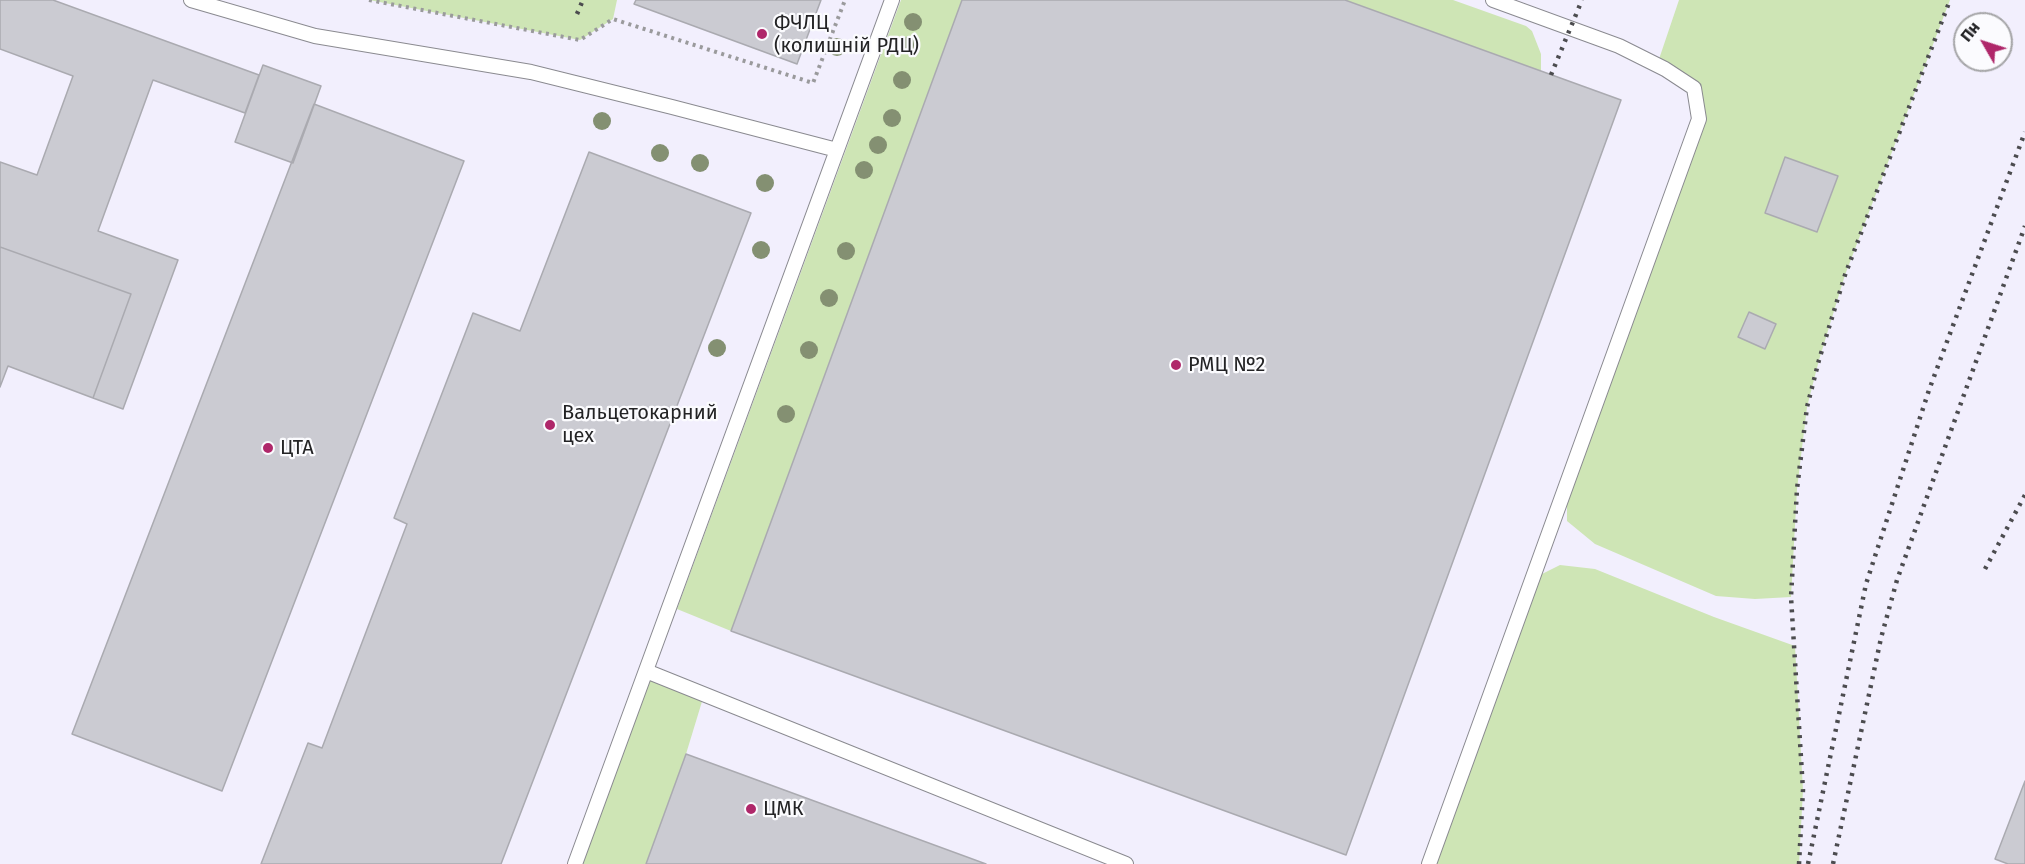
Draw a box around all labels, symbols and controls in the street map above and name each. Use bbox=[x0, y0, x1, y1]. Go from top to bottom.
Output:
place label: ФЧЛЦ (колишній РДЦ) bbox=[774, 11, 919, 58]
north arrow bbox=[1953, 12, 2013, 72]
text: Пн bbox=[1956, 18, 1984, 45]
marker: ФЧЛЦ (колишній РДЦ) bbox=[755, 27, 769, 41]
place label: РМЦ №2 bbox=[1188, 353, 1266, 377]
marker: РМЦ №2 bbox=[1169, 358, 1183, 372]
place label: Вальцетокарний цех bbox=[562, 401, 718, 448]
marker: Вальцетокарний цех bbox=[543, 418, 557, 432]
place label: ЦТА bbox=[280, 436, 314, 460]
marker: ЦТА bbox=[261, 441, 275, 455]
place label: ЦМК bbox=[763, 797, 804, 821]
marker: ЦМК bbox=[744, 802, 758, 816]

